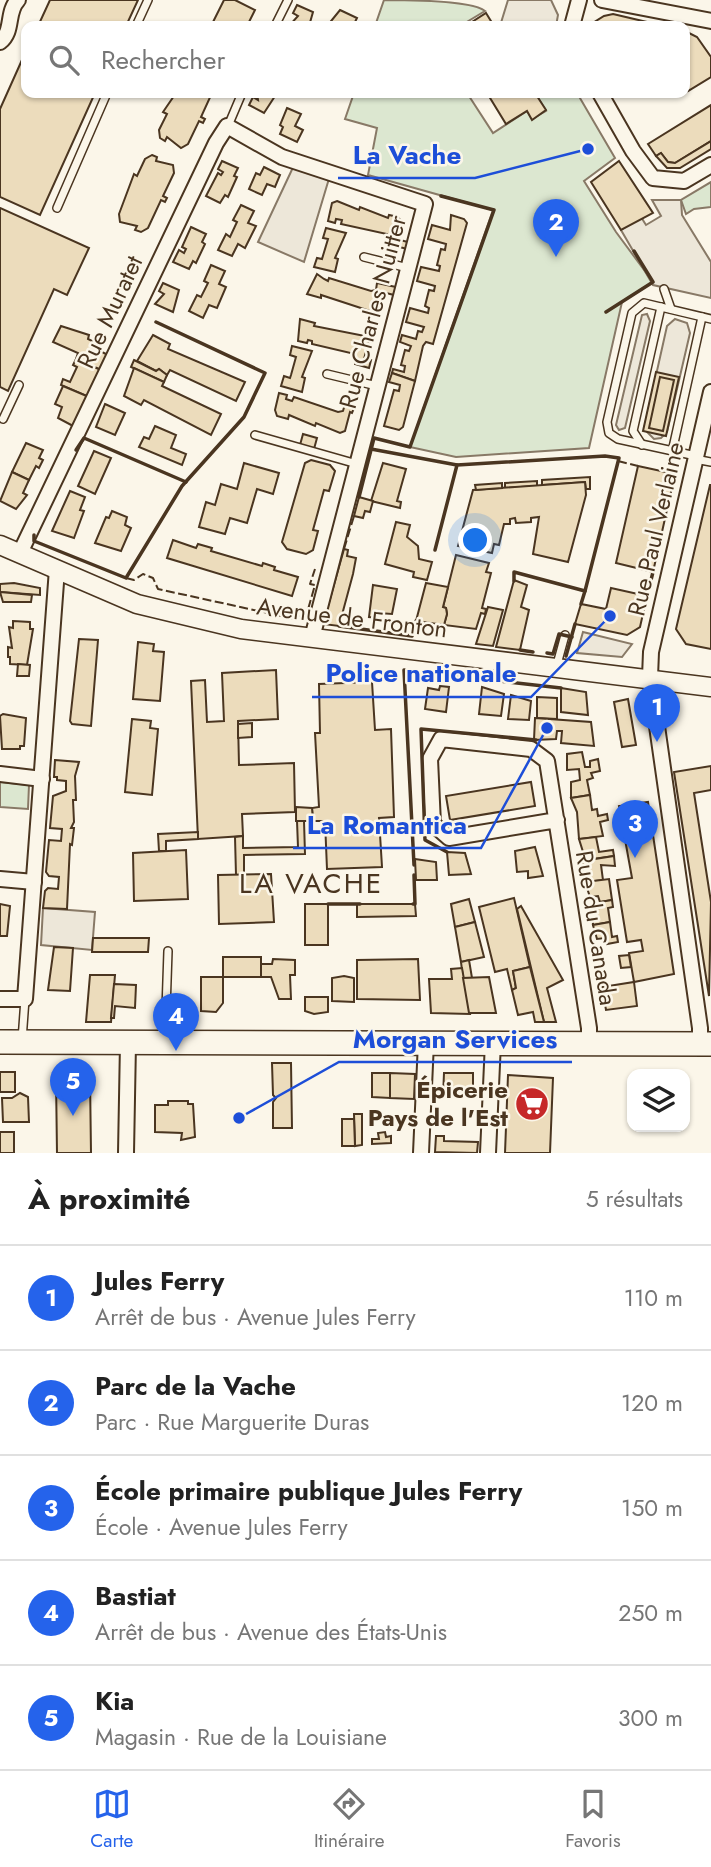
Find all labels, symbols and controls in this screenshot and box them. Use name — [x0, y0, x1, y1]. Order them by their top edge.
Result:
search box — [21, 21, 690, 98]
icon: search — [45, 41, 83, 79]
text: Rechercher — [101, 41, 225, 79]
callout: La Vache — [338, 131, 475, 178]
text: La Vache — [353, 136, 461, 174]
pin: 2 — [533, 199, 579, 257]
street label: Rue Charles Nuitter — [330, 211, 415, 412]
street label: Rue Muratet — [68, 249, 151, 374]
street label: Rue Paul Verlaine — [618, 438, 693, 619]
your location — [458, 523, 492, 557]
street label: Avenue de Fronton — [255, 588, 449, 647]
callout: Police nationale — [312, 650, 531, 697]
text: Police nationale — [325, 654, 517, 692]
pin: 1 — [634, 684, 680, 742]
pin: 3 — [612, 800, 658, 858]
callout: La Romantica — [293, 801, 481, 848]
text: La Romantica — [307, 806, 467, 844]
street label: Rue du Canada — [567, 848, 626, 1008]
district label: LA VACHE — [239, 863, 383, 904]
pin: 4 — [153, 993, 199, 1051]
callout: Morgan Services — [339, 1015, 572, 1062]
text: Morgan Services — [353, 1020, 557, 1058]
pin: 5 — [50, 1058, 96, 1116]
map controls — [627, 1069, 690, 1132]
button: layers — [627, 1069, 690, 1132]
place label: Épicerie Pays de l'Est — [368, 1072, 508, 1135]
supermarket icon: Épicerie Pays de l'Est — [513, 1085, 551, 1123]
text: À proximité — [28, 1177, 191, 1220]
text: 5 résultats — [586, 1182, 683, 1216]
text: Jules Ferry — [95, 1262, 224, 1300]
text: 1 — [45, 1281, 57, 1315]
text: 110 m — [624, 1281, 683, 1315]
text: Arrêt de bus · Avenue Jules Ferry — [95, 1300, 416, 1334]
text: Parc de la Vache — [95, 1367, 296, 1405]
text: 2 — [43, 1386, 59, 1420]
text: 120 m — [621, 1386, 683, 1420]
text: Parc · Rue Marguerite Duras — [95, 1405, 369, 1439]
text: École primaire publique Jules Ferry — [95, 1472, 522, 1510]
text: 3 — [44, 1491, 58, 1525]
text: 150 m — [621, 1491, 683, 1525]
text: École · Avenue Jules Ferry — [95, 1510, 348, 1544]
text: Bastiat — [95, 1577, 176, 1615]
text: 4 — [43, 1596, 59, 1630]
text: 250 m — [618, 1596, 683, 1630]
text: Arrêt de bus · Avenue des États-Unis — [95, 1615, 447, 1649]
text: Kia — [95, 1682, 134, 1720]
text: 5 — [44, 1701, 58, 1735]
text: 300 m — [618, 1701, 683, 1735]
text: Magasin · Rue de la Louisiane — [95, 1720, 387, 1754]
tab: Carte — [90, 1785, 133, 1854]
tab: Itinéraire — [314, 1785, 385, 1854]
tab: Favoris — [565, 1785, 621, 1854]

